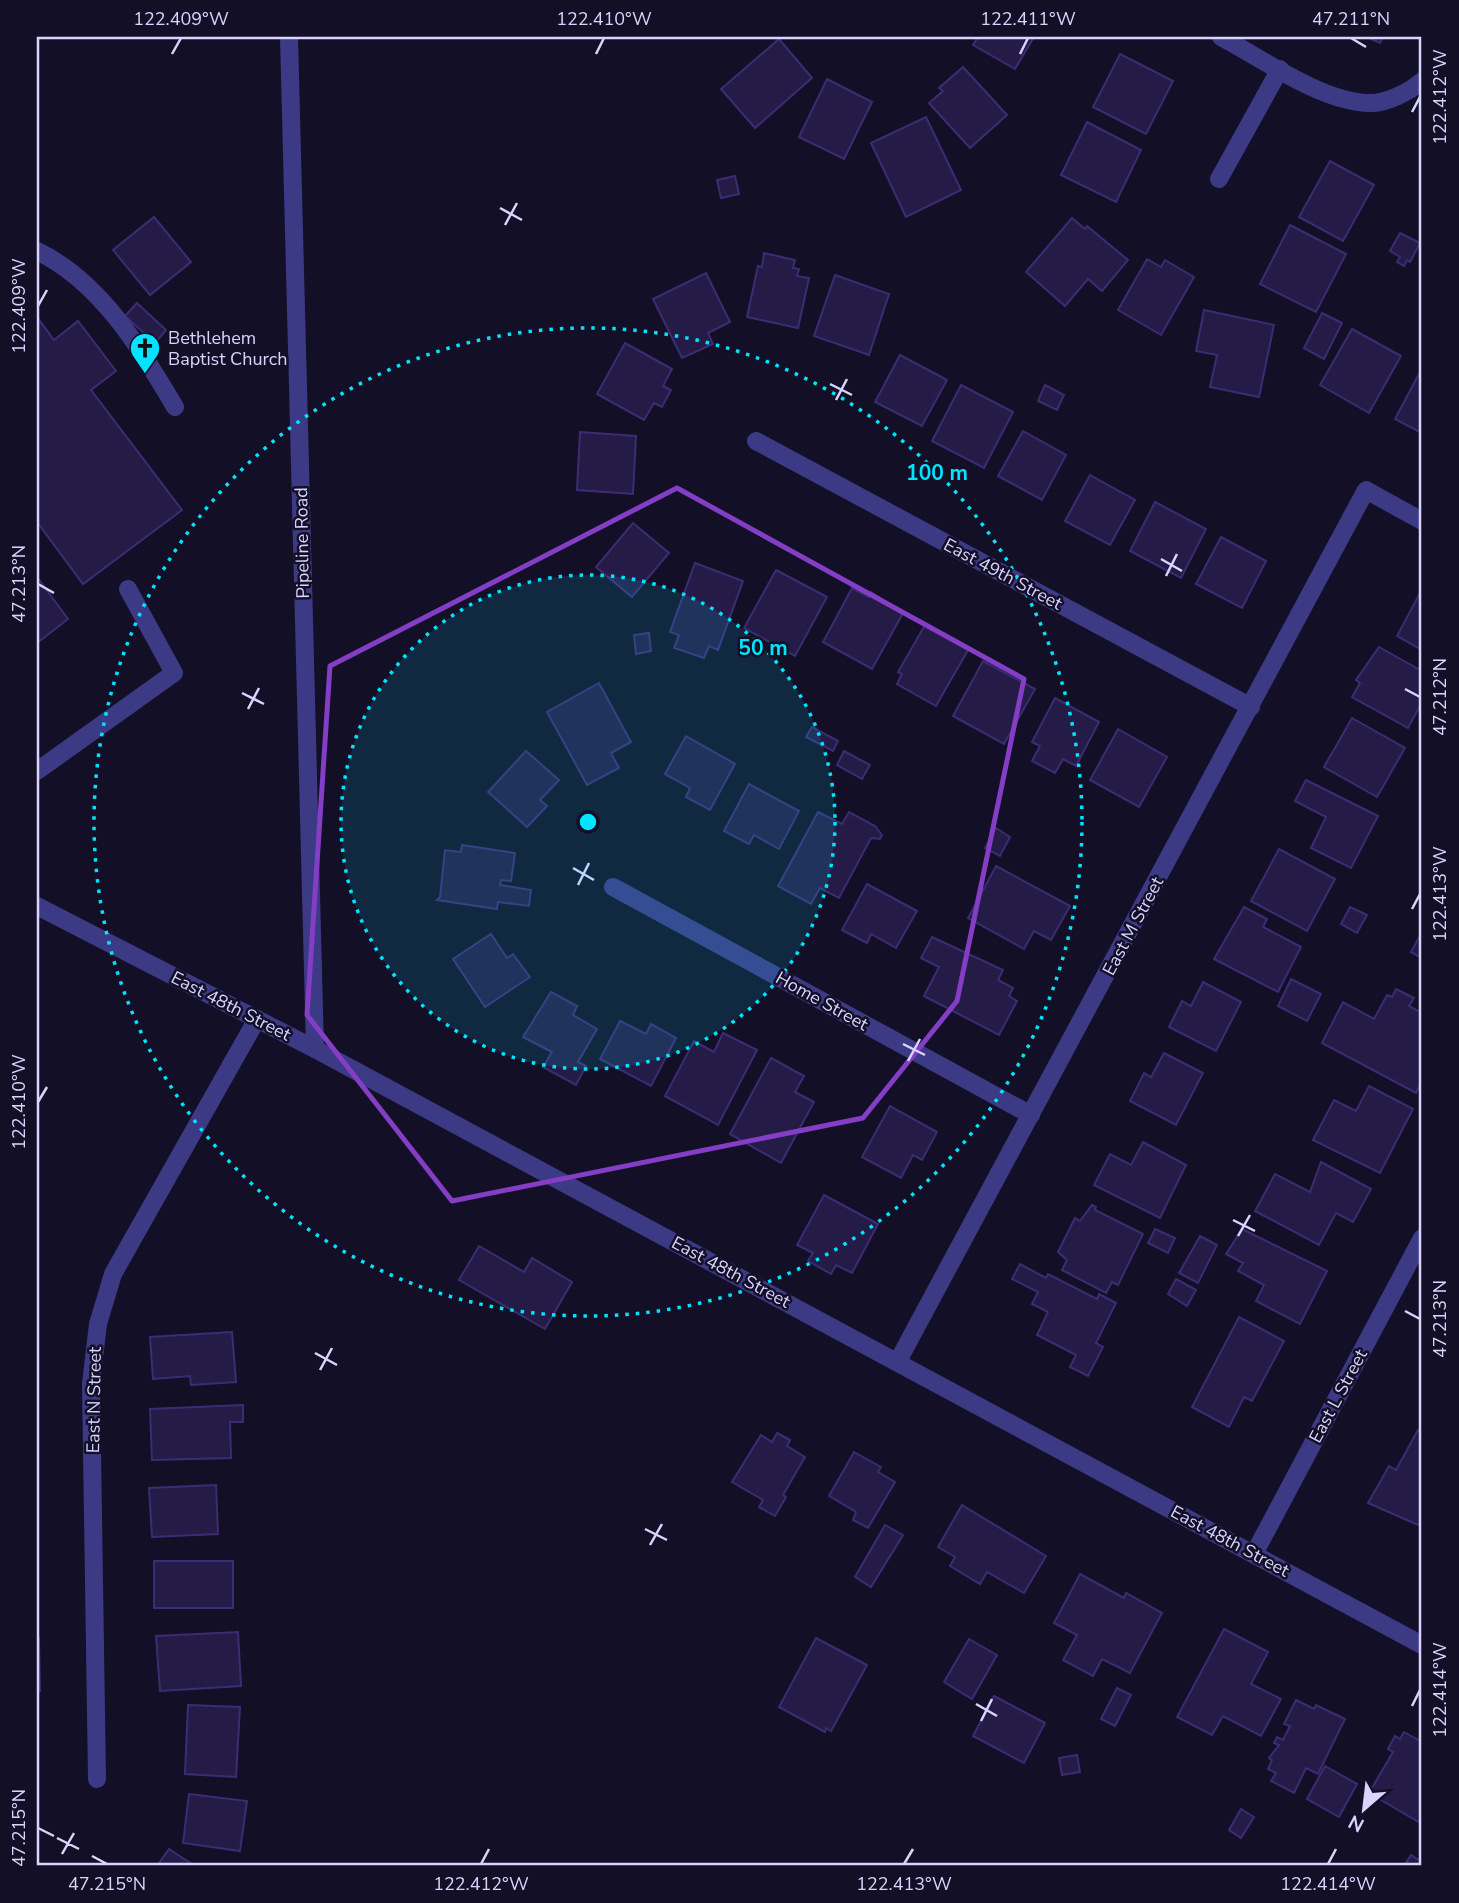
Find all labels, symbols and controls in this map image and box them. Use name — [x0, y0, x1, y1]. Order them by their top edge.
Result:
text: 122.409°W — [133, 7, 229, 31]
text: 122.410°W — [556, 7, 652, 31]
text: 122.411°W — [980, 7, 1076, 31]
text: 47.211°N — [1312, 7, 1390, 31]
text: 122.412°W — [1428, 49, 1452, 145]
text: 122.409°W — [7, 258, 31, 354]
place label: Bethlehem Baptist Church — [168, 326, 287, 371]
church icon: Bethlehem Baptist Church — [128, 331, 162, 375]
text: 100 m — [906, 459, 968, 487]
street label: Pipeline Road — [289, 487, 315, 599]
street label: East 49th Street — [939, 533, 1067, 616]
text: 47.213°N — [7, 545, 31, 623]
text: 50 m — [738, 634, 788, 662]
text: 47.212°N — [1428, 658, 1452, 736]
centre of rings — [576, 810, 600, 834]
text: 122.413°W — [1428, 846, 1452, 942]
street label: East M Street — [1097, 872, 1169, 980]
street label: East 48th Street — [167, 966, 296, 1047]
street label: Home Street — [771, 966, 873, 1037]
text: 122.410°W — [7, 1054, 31, 1150]
street label: East 48th Street — [667, 1231, 795, 1314]
text: 47.213°N — [1428, 1280, 1452, 1358]
street label: East L Street — [1303, 1344, 1373, 1447]
street label: East N Street — [81, 1346, 107, 1453]
street label: East 48th Street — [1166, 1500, 1294, 1583]
text: 122.414°W — [1428, 1642, 1452, 1738]
north arrow — [1330, 1773, 1400, 1843]
text: 47.215°N — [7, 1789, 31, 1867]
text: N — [1344, 1808, 1369, 1838]
text: 47.215°N — [68, 1872, 146, 1896]
text: 122.412°W — [433, 1872, 529, 1896]
text: 122.413°W — [856, 1872, 952, 1896]
text: 122.414°W — [1280, 1872, 1376, 1896]

